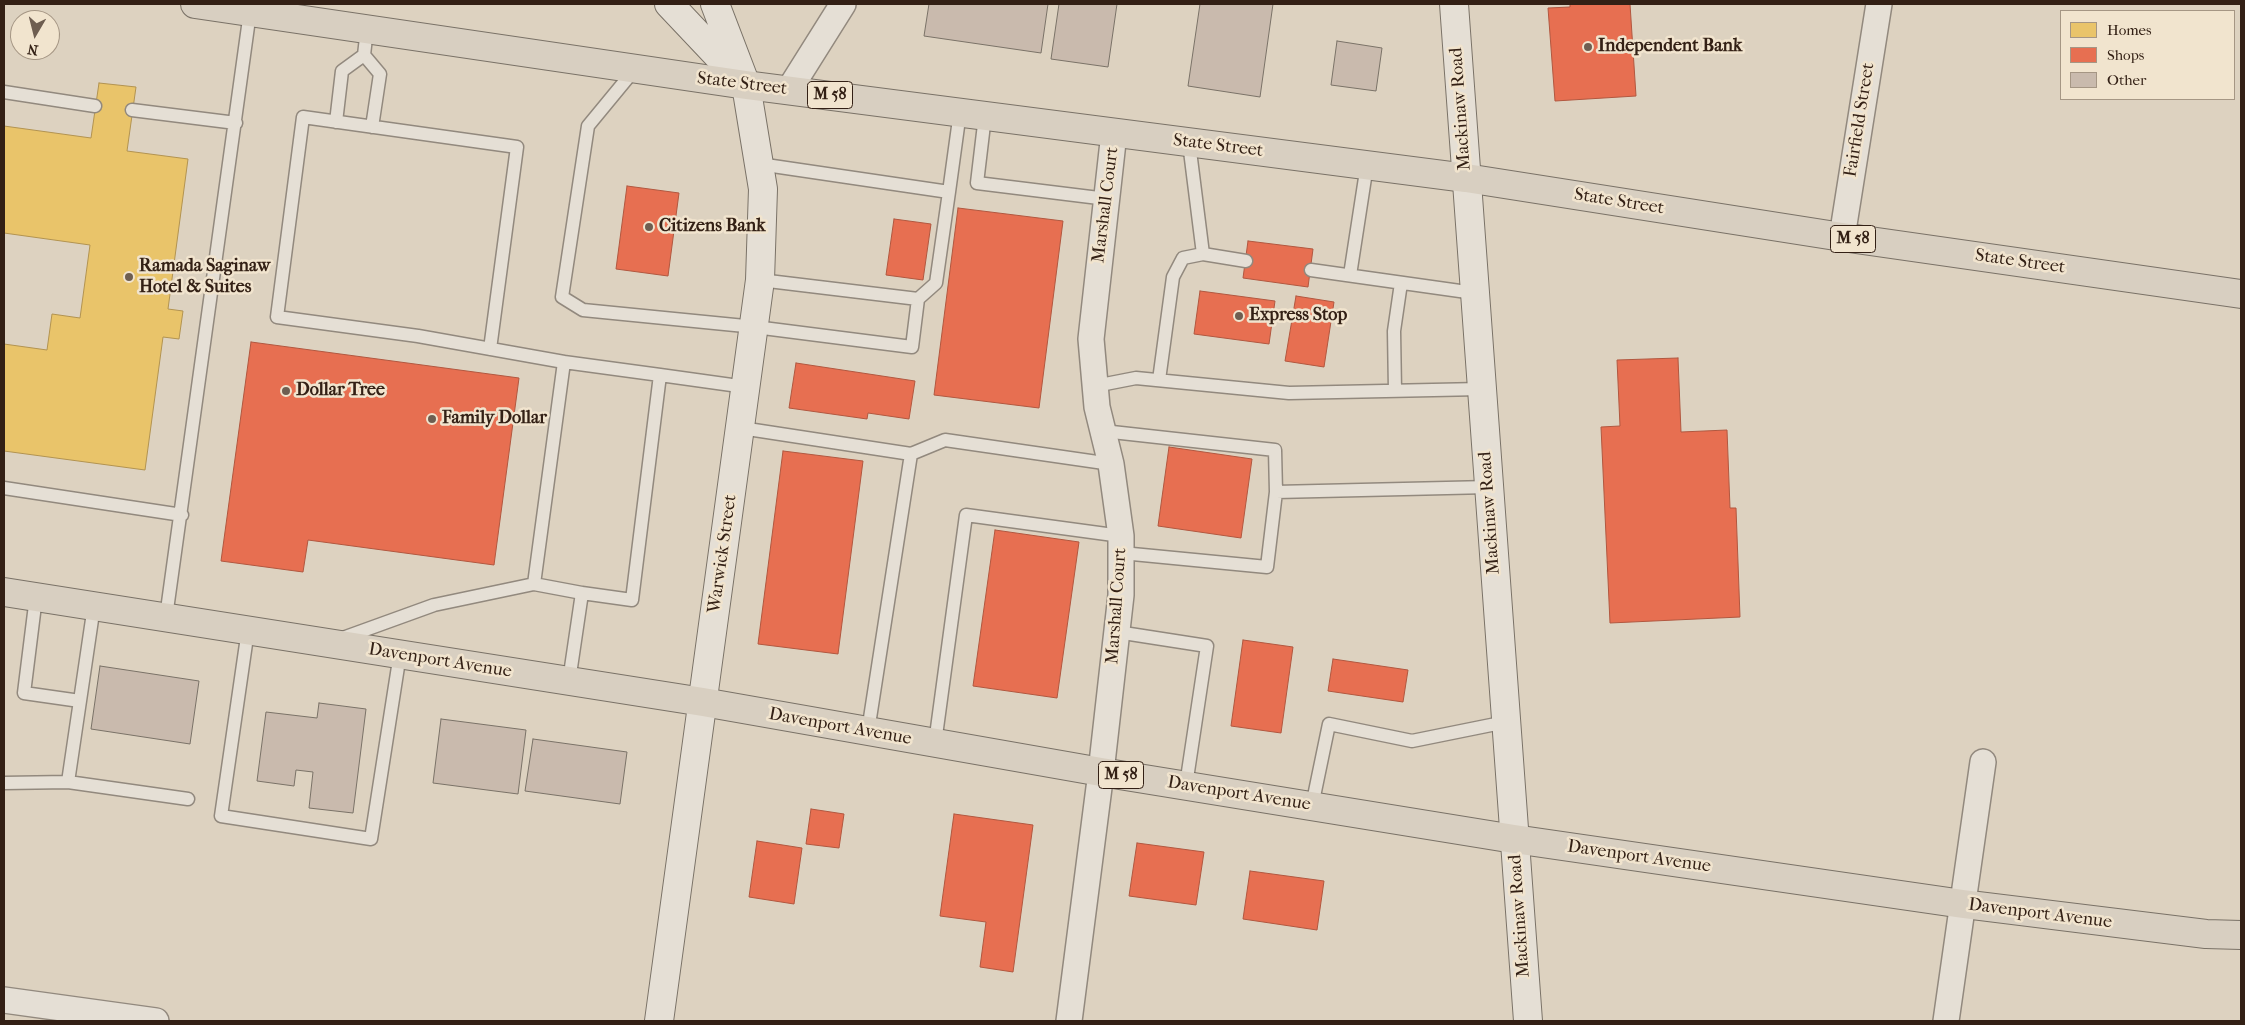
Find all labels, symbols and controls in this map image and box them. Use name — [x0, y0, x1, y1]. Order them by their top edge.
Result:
north arrow — [10, 10, 60, 60]
legend — [2060, 10, 2235, 100]
text: Homes — [2107, 21, 2152, 39]
place label: Independent Bank — [1598, 36, 1742, 58]
text: N — [27, 40, 39, 59]
marker: Independent Bank — [1582, 41, 1594, 53]
text: Shops — [2107, 46, 2144, 64]
street label: Mackinaw Road — [1446, 47, 1476, 171]
street label: Fairfield Street — [1840, 61, 1880, 179]
street label: State Street — [696, 68, 788, 100]
text: Other — [2107, 71, 2146, 89]
road number: M 58 — [808, 82, 852, 108]
street label: State Street — [1172, 130, 1264, 162]
street label: Marshall Court — [1088, 146, 1124, 264]
street label: State Street — [1572, 184, 1666, 220]
place label: Citizens Bank — [659, 216, 766, 238]
marker: Citizens Bank — [643, 221, 655, 233]
road number: M 58 — [1830, 225, 1876, 252]
street label: State Street — [1974, 245, 2066, 279]
place label: Ramada Saginaw Hotel & Suites — [139, 256, 270, 298]
marker: Ramada Saginaw Hotel & Suites — [123, 271, 135, 283]
place label: Express Stop — [1249, 305, 1347, 327]
marker: Express Stop — [1233, 310, 1245, 322]
place label: Dollar Tree — [296, 380, 385, 402]
marker: Dollar Tree — [280, 385, 292, 397]
place label: Family Dollar — [442, 408, 547, 430]
marker: Family Dollar — [426, 413, 438, 425]
street label: Mackinaw Road — [1475, 451, 1505, 575]
street label: Warwick Street — [704, 493, 742, 615]
street label: Marshall Court — [1102, 547, 1132, 665]
street label: Davenport Avenue — [367, 639, 513, 683]
street label: Davenport Avenue — [767, 704, 913, 750]
road number: M 58 — [1098, 762, 1144, 788]
street label: Davenport Avenue — [1166, 772, 1312, 816]
street label: Davenport Avenue — [1566, 836, 1712, 878]
street label: Mackinaw Road — [1505, 854, 1535, 978]
street label: Davenport Avenue — [1967, 894, 2113, 934]

